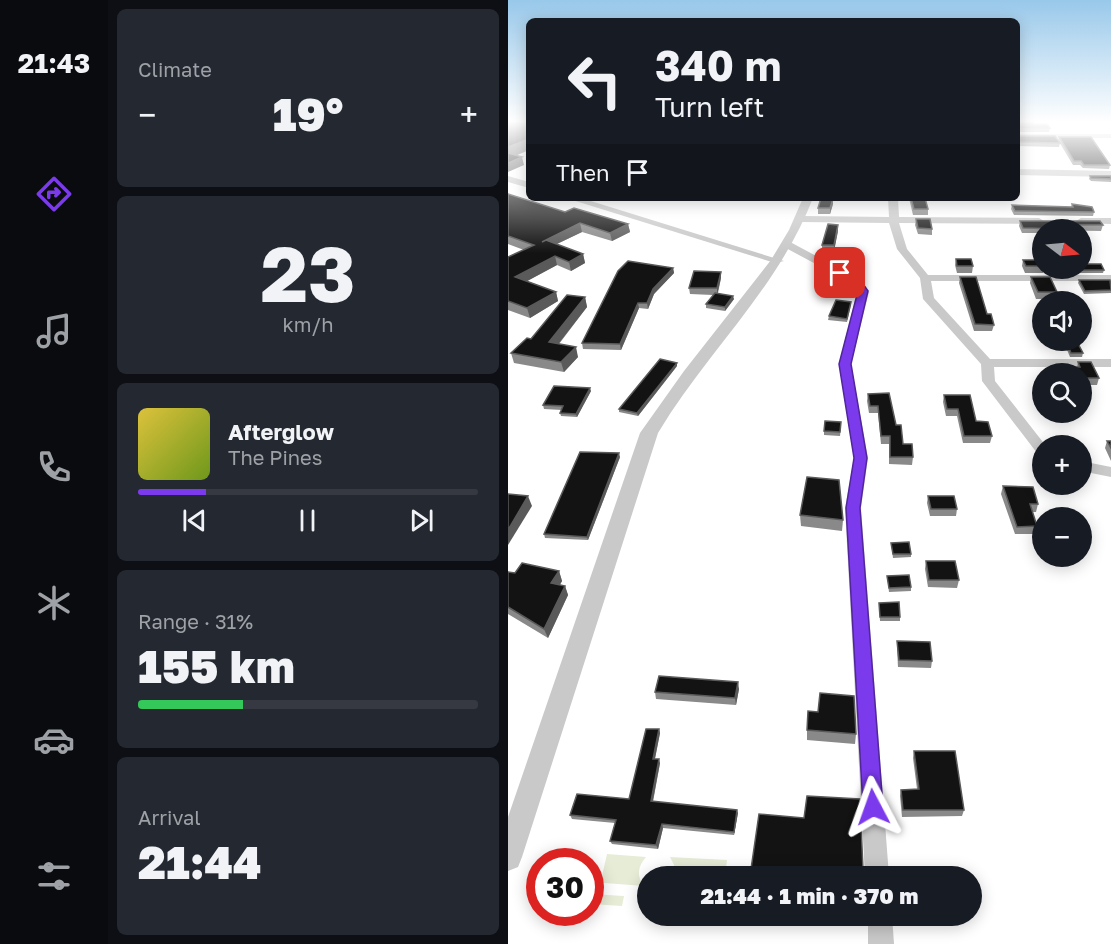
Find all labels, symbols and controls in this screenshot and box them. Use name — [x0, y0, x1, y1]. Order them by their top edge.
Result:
text: 340 m — [655, 40, 781, 90]
icon: left — [556, 42, 634, 120]
text: 21:43 — [18, 47, 90, 79]
text: Climate — [138, 57, 212, 81]
text: 19° — [273, 87, 343, 141]
text: Turn left — [655, 91, 764, 123]
text: − — [138, 95, 156, 134]
text: + — [460, 95, 478, 134]
icon: arrive — [621, 156, 654, 189]
text: Then — [556, 159, 609, 186]
icon: directions — [33, 173, 75, 215]
north arrow — [1032, 219, 1092, 279]
map controls — [1032, 219, 1092, 567]
text: 23 — [260, 226, 356, 319]
pin — [814, 247, 865, 298]
icon: arrive — [823, 256, 856, 289]
button: sound — [1032, 291, 1092, 351]
icon: music — [33, 310, 75, 352]
text: km/h — [283, 312, 333, 336]
button: search — [1032, 363, 1092, 423]
text: Afterglow — [228, 418, 334, 445]
button: + — [1032, 435, 1092, 495]
text: The Pines — [228, 445, 322, 469]
icon: phone — [33, 446, 75, 488]
icon: previous — [178, 504, 211, 537]
icon: pause — [291, 504, 324, 537]
icon: next — [405, 504, 438, 537]
button: − — [1032, 507, 1092, 567]
icon: climate — [33, 582, 75, 624]
text: Range · 31% — [138, 609, 253, 633]
text: 155 km — [138, 639, 295, 693]
icon: car — [33, 719, 75, 761]
position arrow — [841, 775, 905, 839]
text: Arrival — [138, 805, 201, 829]
text: 21:44 — [138, 835, 262, 889]
speed limit sign: 30 — [526, 848, 604, 926]
icon: filters — [33, 855, 75, 897]
text: 21:44 · 1 min · 370 m — [701, 882, 918, 909]

